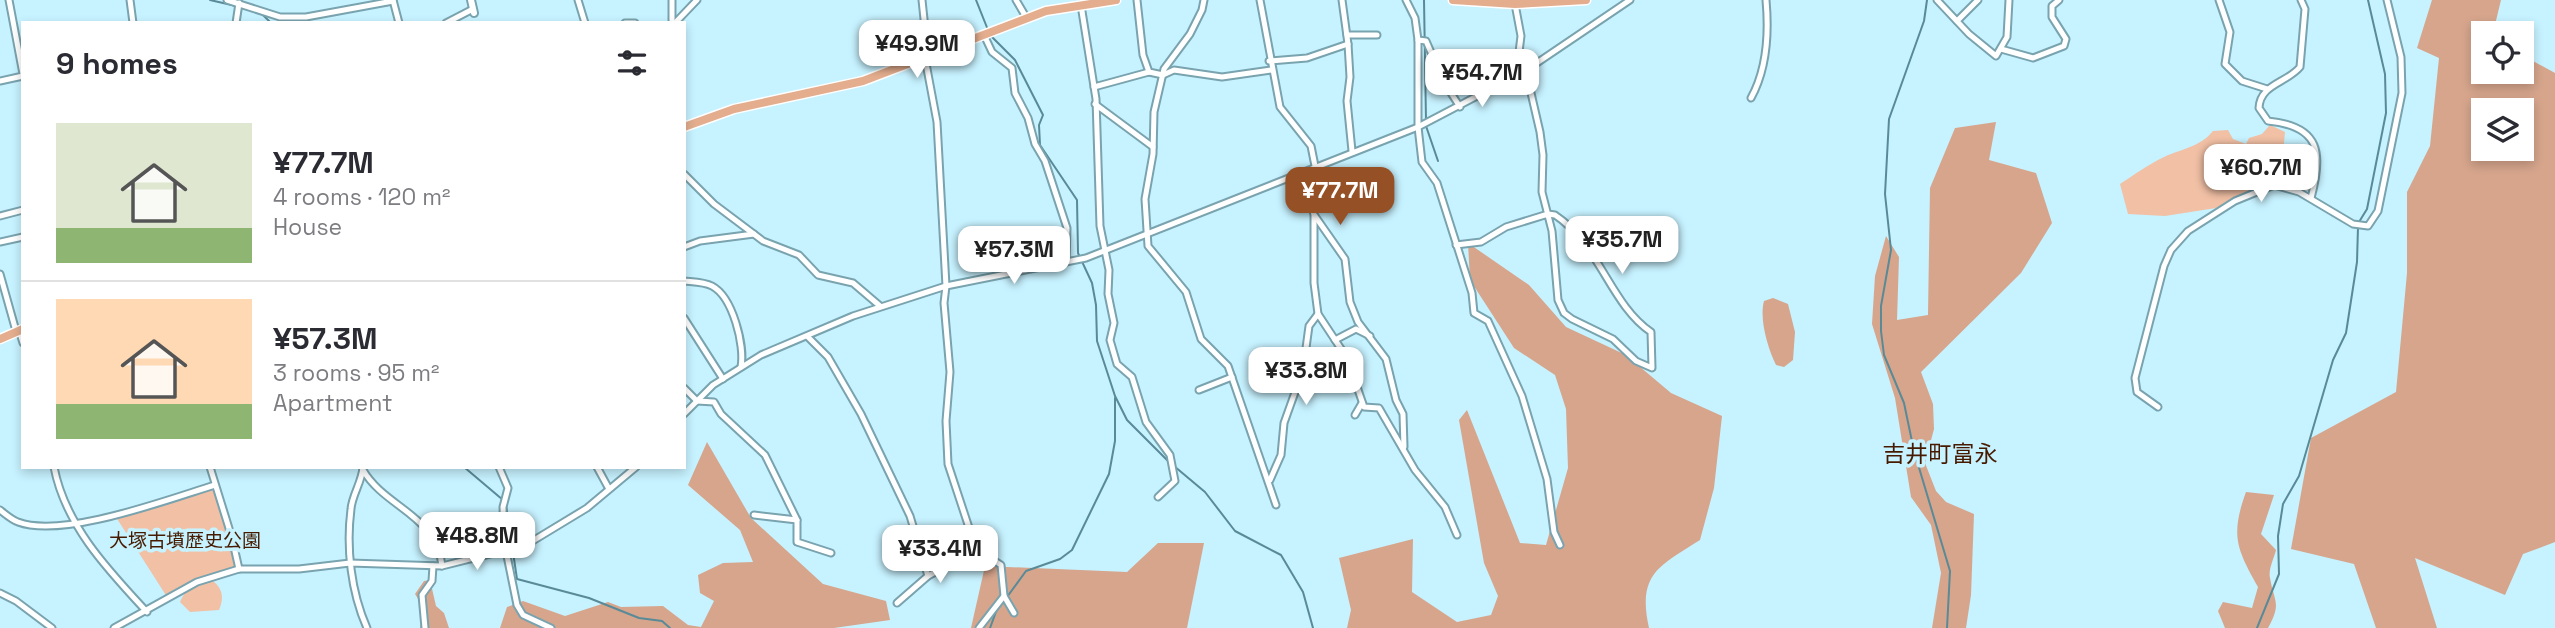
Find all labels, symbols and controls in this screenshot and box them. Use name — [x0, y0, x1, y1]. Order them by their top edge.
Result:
pin: ¥49.9M — [860, 20, 974, 80]
map controls — [2471, 21, 2534, 161]
button: locate — [2471, 21, 2534, 84]
text: ¥49.9M — [875, 28, 959, 58]
text: 9 homes — [56, 44, 178, 83]
icon: filters — [613, 44, 651, 82]
pin: ¥54.7M — [1425, 50, 1539, 109]
text: ¥54.7M — [1441, 57, 1523, 87]
button: layers — [2471, 98, 2534, 161]
text: ¥77.7M — [273, 143, 374, 182]
pin: ¥60.7M — [2204, 144, 2318, 204]
icon: home — [112, 151, 196, 235]
text: ¥60.7M — [2220, 152, 2302, 182]
pin: ¥77.7M — [1283, 168, 1397, 227]
text: ¥77.7M — [1301, 175, 1379, 205]
text: 4 rooms · 120 m² — [273, 182, 450, 212]
text: House — [273, 212, 342, 242]
pin: ¥35.7M — [1565, 216, 1679, 276]
text: ¥35.7M — [1581, 224, 1663, 254]
pin: ¥57.3M — [957, 226, 1071, 286]
text: ¥57.3M — [974, 234, 1054, 264]
text: ¥57.3M — [273, 319, 377, 358]
icon: home — [112, 327, 196, 411]
pin: ¥33.8M — [1249, 348, 1363, 407]
text: ¥33.8M — [1264, 355, 1348, 385]
text: 3 rooms · 95 m² — [273, 358, 439, 388]
text: Apartment — [273, 388, 393, 418]
district label: 吉井町富永 — [1883, 439, 1998, 469]
pin: ¥48.8M — [420, 512, 534, 572]
text: ¥48.8M — [435, 520, 519, 550]
pin: ¥33.4M — [883, 526, 997, 585]
park label: 大塚古墳歴史公園 — [109, 528, 261, 553]
text: ¥33.4M — [898, 533, 982, 563]

